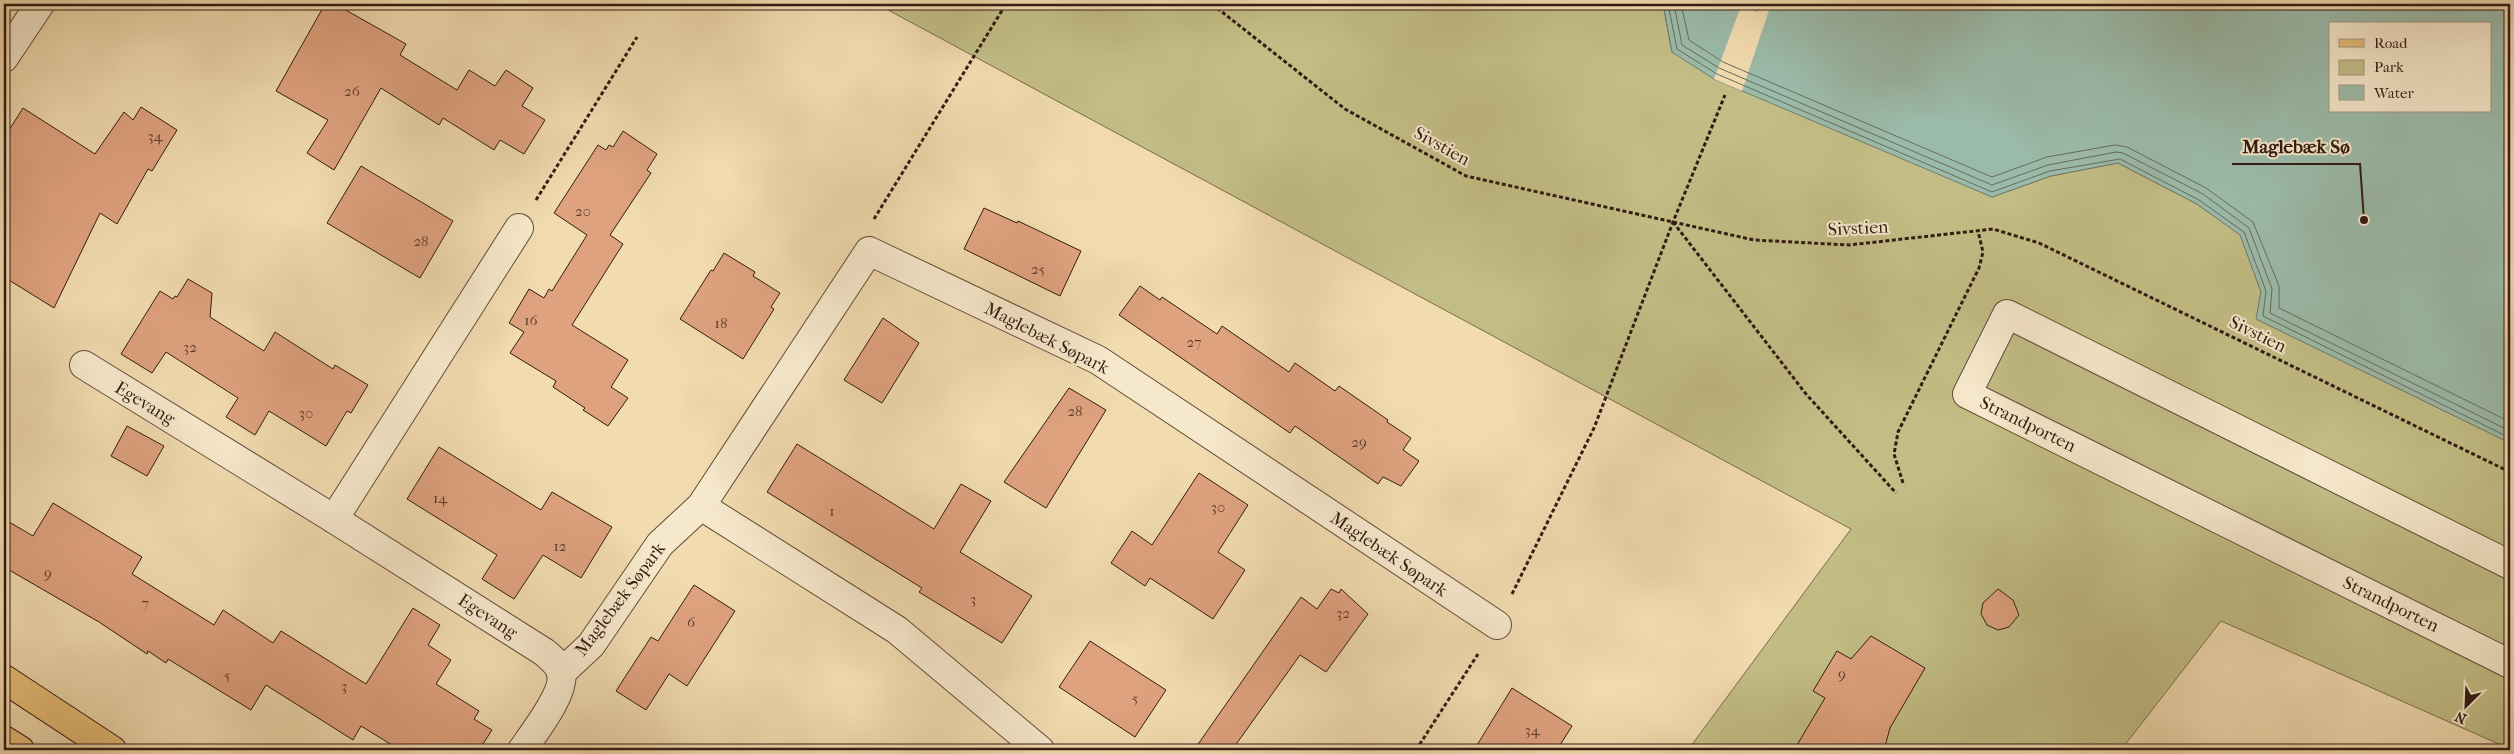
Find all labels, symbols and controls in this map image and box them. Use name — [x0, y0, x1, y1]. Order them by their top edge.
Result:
legend — [2329, 22, 2492, 112]
text: Road — [2374, 34, 2408, 52]
text: Park — [2374, 58, 2404, 76]
house number: 26 — [344, 82, 361, 100]
text: Water — [2373, 84, 2414, 102]
street label: Sivstien — [1410, 122, 1474, 171]
house number: 34 — [147, 127, 164, 145]
callout: Maglebæk Sø — [2232, 130, 2360, 164]
text: Maglebæk Sø — [2241, 136, 2350, 158]
house number: 20 — [575, 202, 591, 220]
street label: Sivstien — [1827, 216, 1890, 241]
house number: 28 — [413, 232, 429, 250]
house number: 25 — [1031, 260, 1045, 278]
street label: Maglebæk Søpark — [981, 298, 1113, 379]
house number: 16 — [524, 311, 539, 329]
street label: Sivstien — [2226, 312, 2290, 357]
house number: 18 — [715, 314, 727, 332]
house number: 27 — [1187, 333, 1201, 351]
house number: 32 — [183, 338, 197, 356]
street label: Egevang — [111, 377, 179, 430]
street label: Strandporten — [1976, 392, 2080, 457]
house number: 28 — [1067, 402, 1083, 420]
house number: 30 — [299, 404, 313, 422]
house number: 29 — [1351, 433, 1367, 451]
house number: 14 — [433, 489, 448, 507]
house number: 30 — [1211, 498, 1225, 516]
house number: 1 — [829, 502, 835, 520]
street label: Maglebæk Søpark — [1326, 507, 1452, 602]
house number: 12 — [553, 537, 567, 555]
street label: Maglebæk Søpark — [571, 538, 670, 660]
house number: 9 — [44, 564, 52, 582]
street label: Strandporten — [2339, 572, 2443, 637]
street label: Egevang — [454, 589, 522, 644]
house number: 3 — [970, 590, 976, 608]
house number: 7 — [141, 594, 149, 612]
house number: 32 — [1336, 604, 1350, 622]
house number: 6 — [687, 613, 696, 631]
house number: 9 — [1838, 665, 1846, 683]
house number: 5 — [224, 666, 230, 684]
house number: 3 — [341, 677, 347, 695]
north arrow — [2442, 682, 2492, 732]
house number: 5 — [1132, 689, 1138, 707]
text: N — [2452, 707, 2469, 727]
house number: 34 — [1524, 721, 1541, 739]

